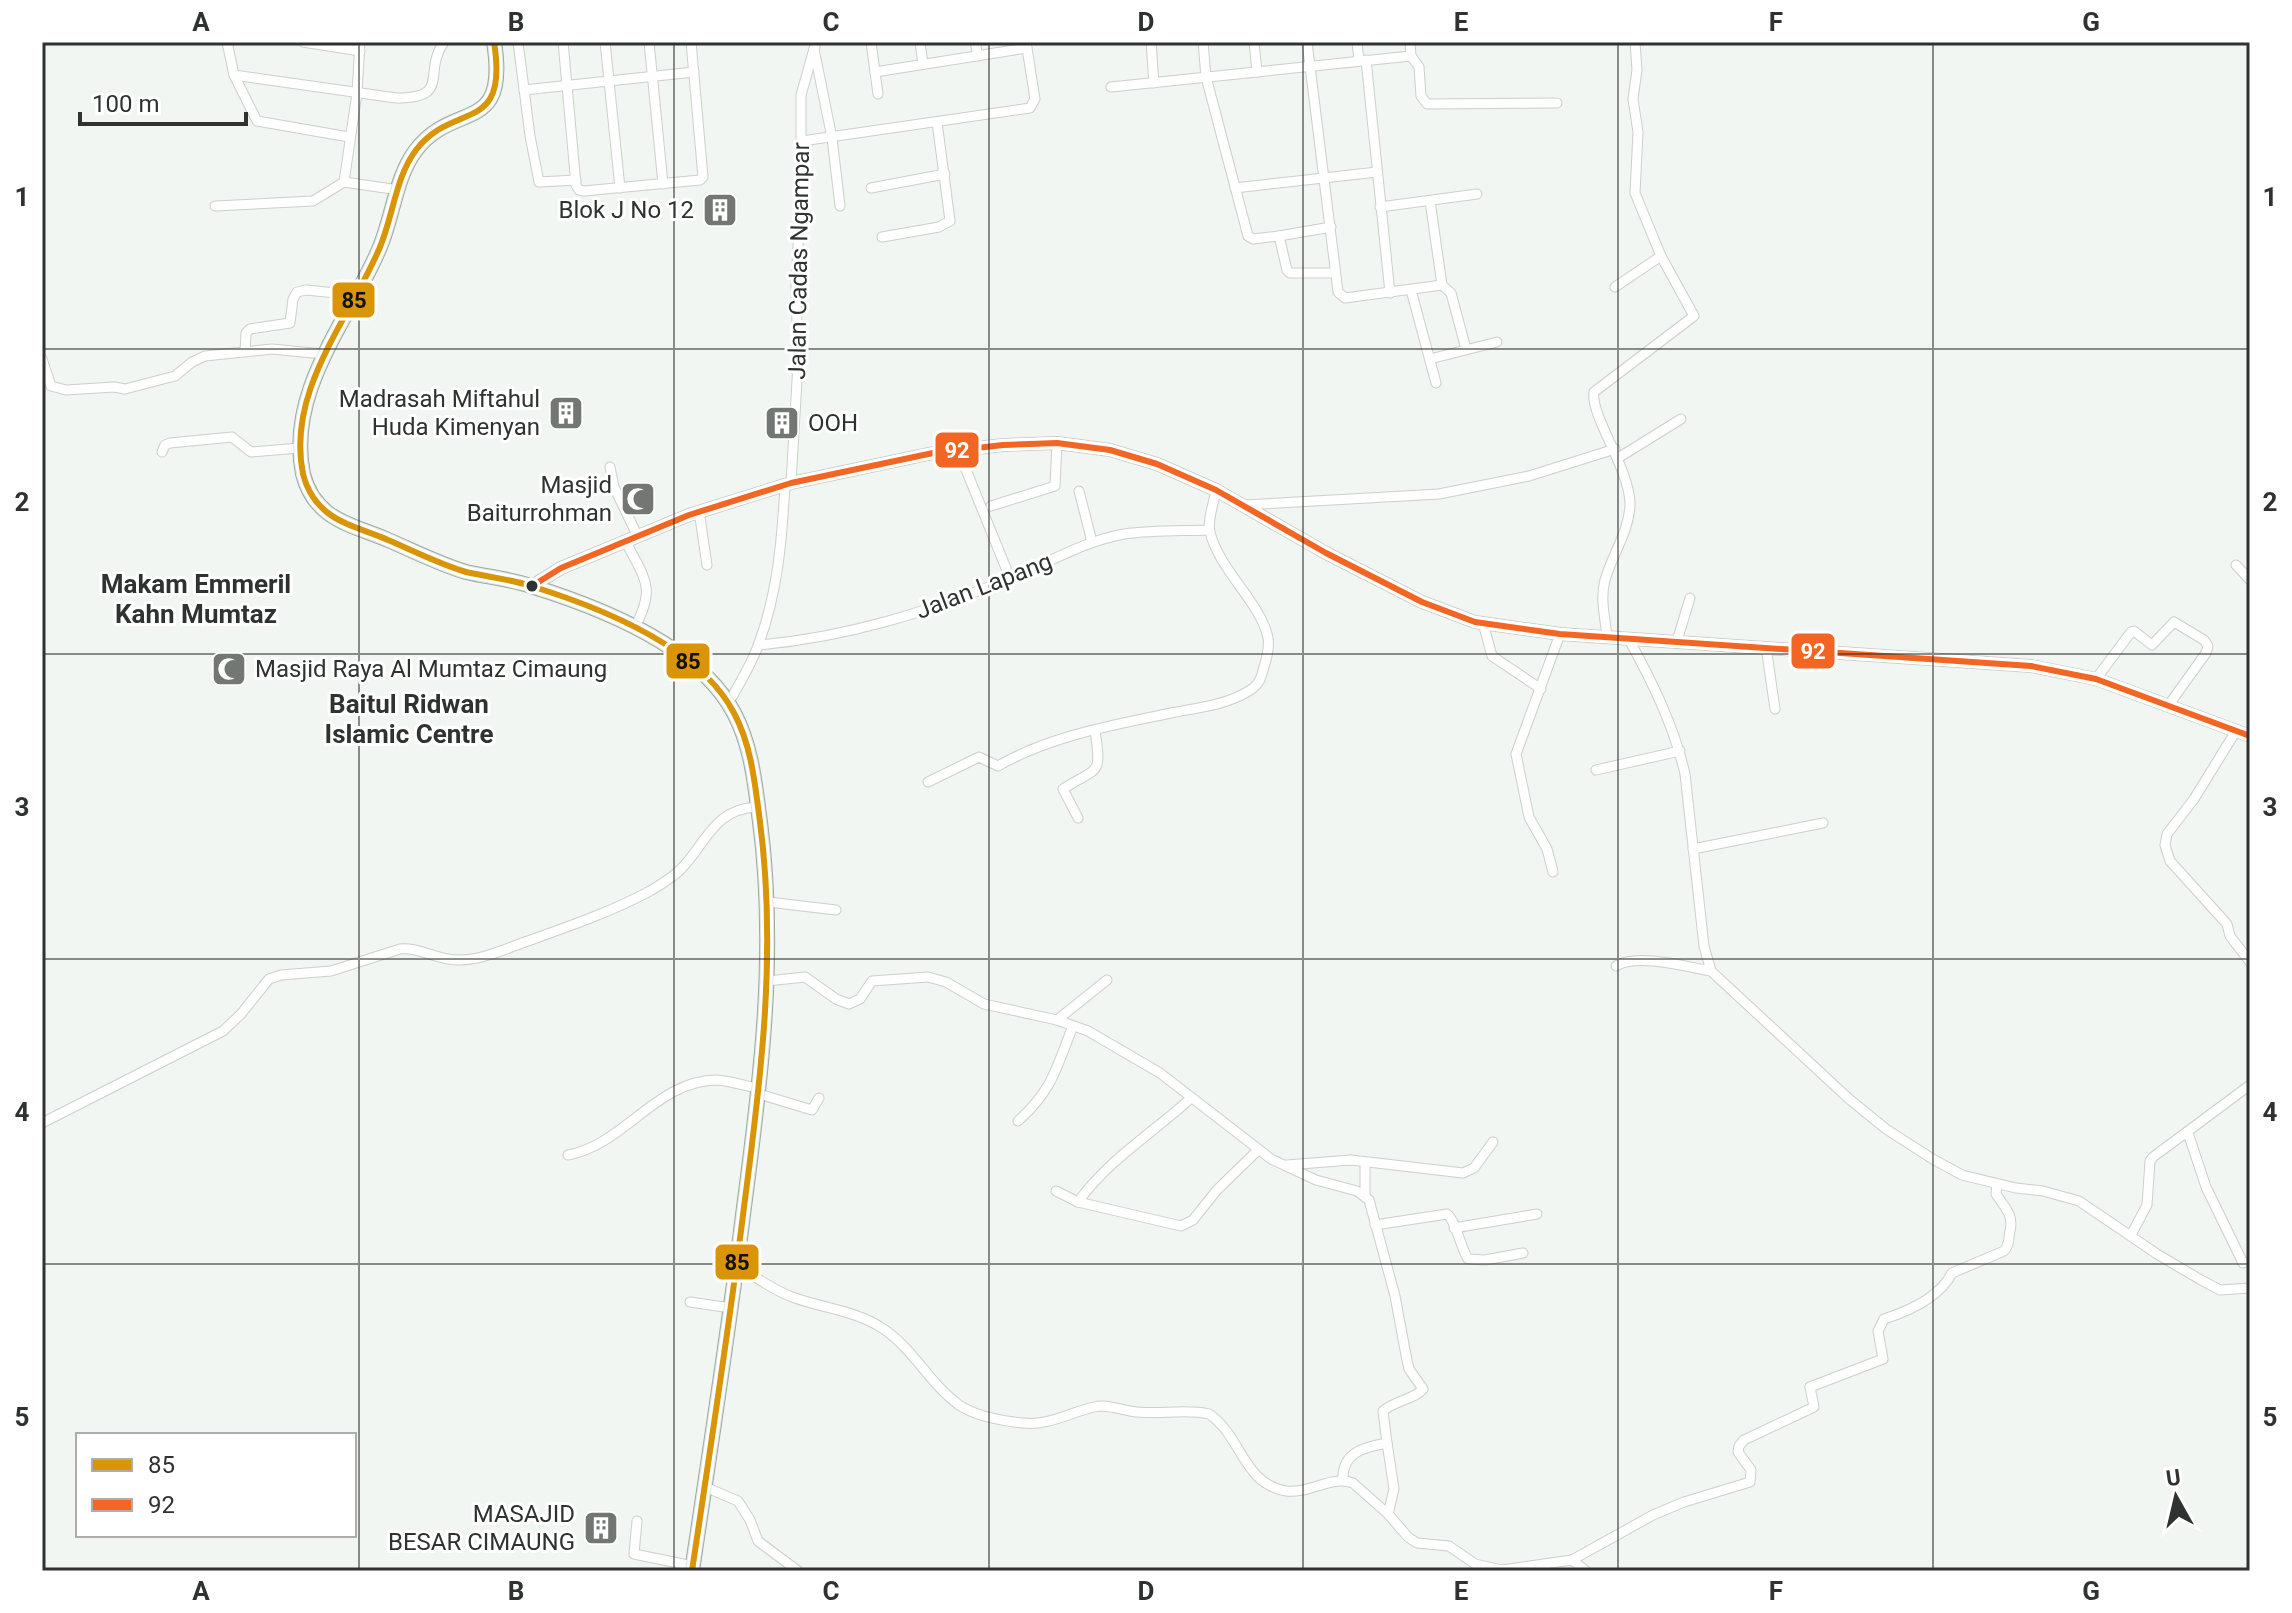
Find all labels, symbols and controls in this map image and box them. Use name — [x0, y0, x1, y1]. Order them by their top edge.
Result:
text: A — [192, 7, 210, 37]
text: B — [508, 7, 524, 37]
text: C — [822, 7, 840, 37]
text: D — [1138, 7, 1154, 37]
text: E — [1454, 7, 1469, 37]
text: F — [1769, 7, 1783, 37]
text: G — [2082, 7, 2100, 37]
scale bar — [80, 76, 246, 126]
text: 100 m — [92, 90, 159, 118]
street label: Jalan Cadas Ngampar — [783, 142, 815, 380]
text: 1 — [15, 182, 29, 212]
text: 1 — [2263, 182, 2277, 212]
building icon: Blok J No 12 — [701, 191, 739, 229]
place label: Blok J No 12 — [558, 196, 694, 224]
line badge: 85 — [331, 281, 376, 319]
text: 85 — [341, 288, 367, 313]
place label: Madrasah Miftahul Huda Kimenyan — [339, 385, 540, 441]
building icon: Madrasah Miftahul Huda Kimenyan — [547, 394, 585, 432]
building icon: OOH — [763, 404, 801, 442]
place label: OOH — [808, 409, 858, 437]
line badge: 92 — [934, 431, 980, 469]
text: 92 — [944, 438, 970, 463]
place label: Masjid Baiturrohman — [467, 471, 612, 527]
mosque icon: Masjid Baiturrohman — [619, 480, 657, 518]
text: 2 — [15, 487, 29, 517]
text: 2 — [2263, 487, 2277, 517]
street label: Jalan Lapang — [912, 547, 1056, 625]
district label: Makam Emmeril Kahn Mumtaz — [101, 569, 291, 629]
unlabelled marker — [524, 578, 540, 594]
line badge: 92 — [1790, 632, 1836, 670]
text: 92 — [1800, 639, 1826, 664]
line badge: 85 — [665, 642, 711, 680]
text: 85 — [675, 649, 701, 674]
mosque icon: Masjid Raya Al Mumtaz Cimaung — [210, 650, 248, 688]
place label: Masjid Raya Al Mumtaz Cimaung — [255, 655, 607, 683]
district label: Baitul Ridwan Islamic Centre — [325, 689, 493, 749]
text: 3 — [15, 792, 29, 822]
text: 3 — [2263, 792, 2277, 822]
text: 4 — [15, 1097, 30, 1127]
text: 4 — [2263, 1097, 2278, 1127]
line badge: 85 — [714, 1243, 760, 1281]
text: 85 — [724, 1250, 750, 1275]
text: 5 — [15, 1402, 29, 1432]
text: 5 — [2263, 1402, 2277, 1432]
legend — [76, 1433, 356, 1537]
text: 85 — [148, 1451, 175, 1479]
north arrow — [2136, 1457, 2216, 1537]
text: U — [2164, 1464, 2182, 1491]
text: 92 — [148, 1491, 175, 1519]
place label: MASAJID BESAR CIMAUNG — [388, 1500, 575, 1556]
building icon: MASAJID BESAR CIMAUNG — [582, 1509, 620, 1547]
text: A — [192, 1576, 210, 1606]
text: B — [508, 1576, 524, 1606]
text: C — [822, 1576, 840, 1606]
text: D — [1138, 1576, 1154, 1606]
text: E — [1454, 1576, 1469, 1606]
text: F — [1769, 1576, 1783, 1606]
text: G — [2082, 1576, 2100, 1606]

